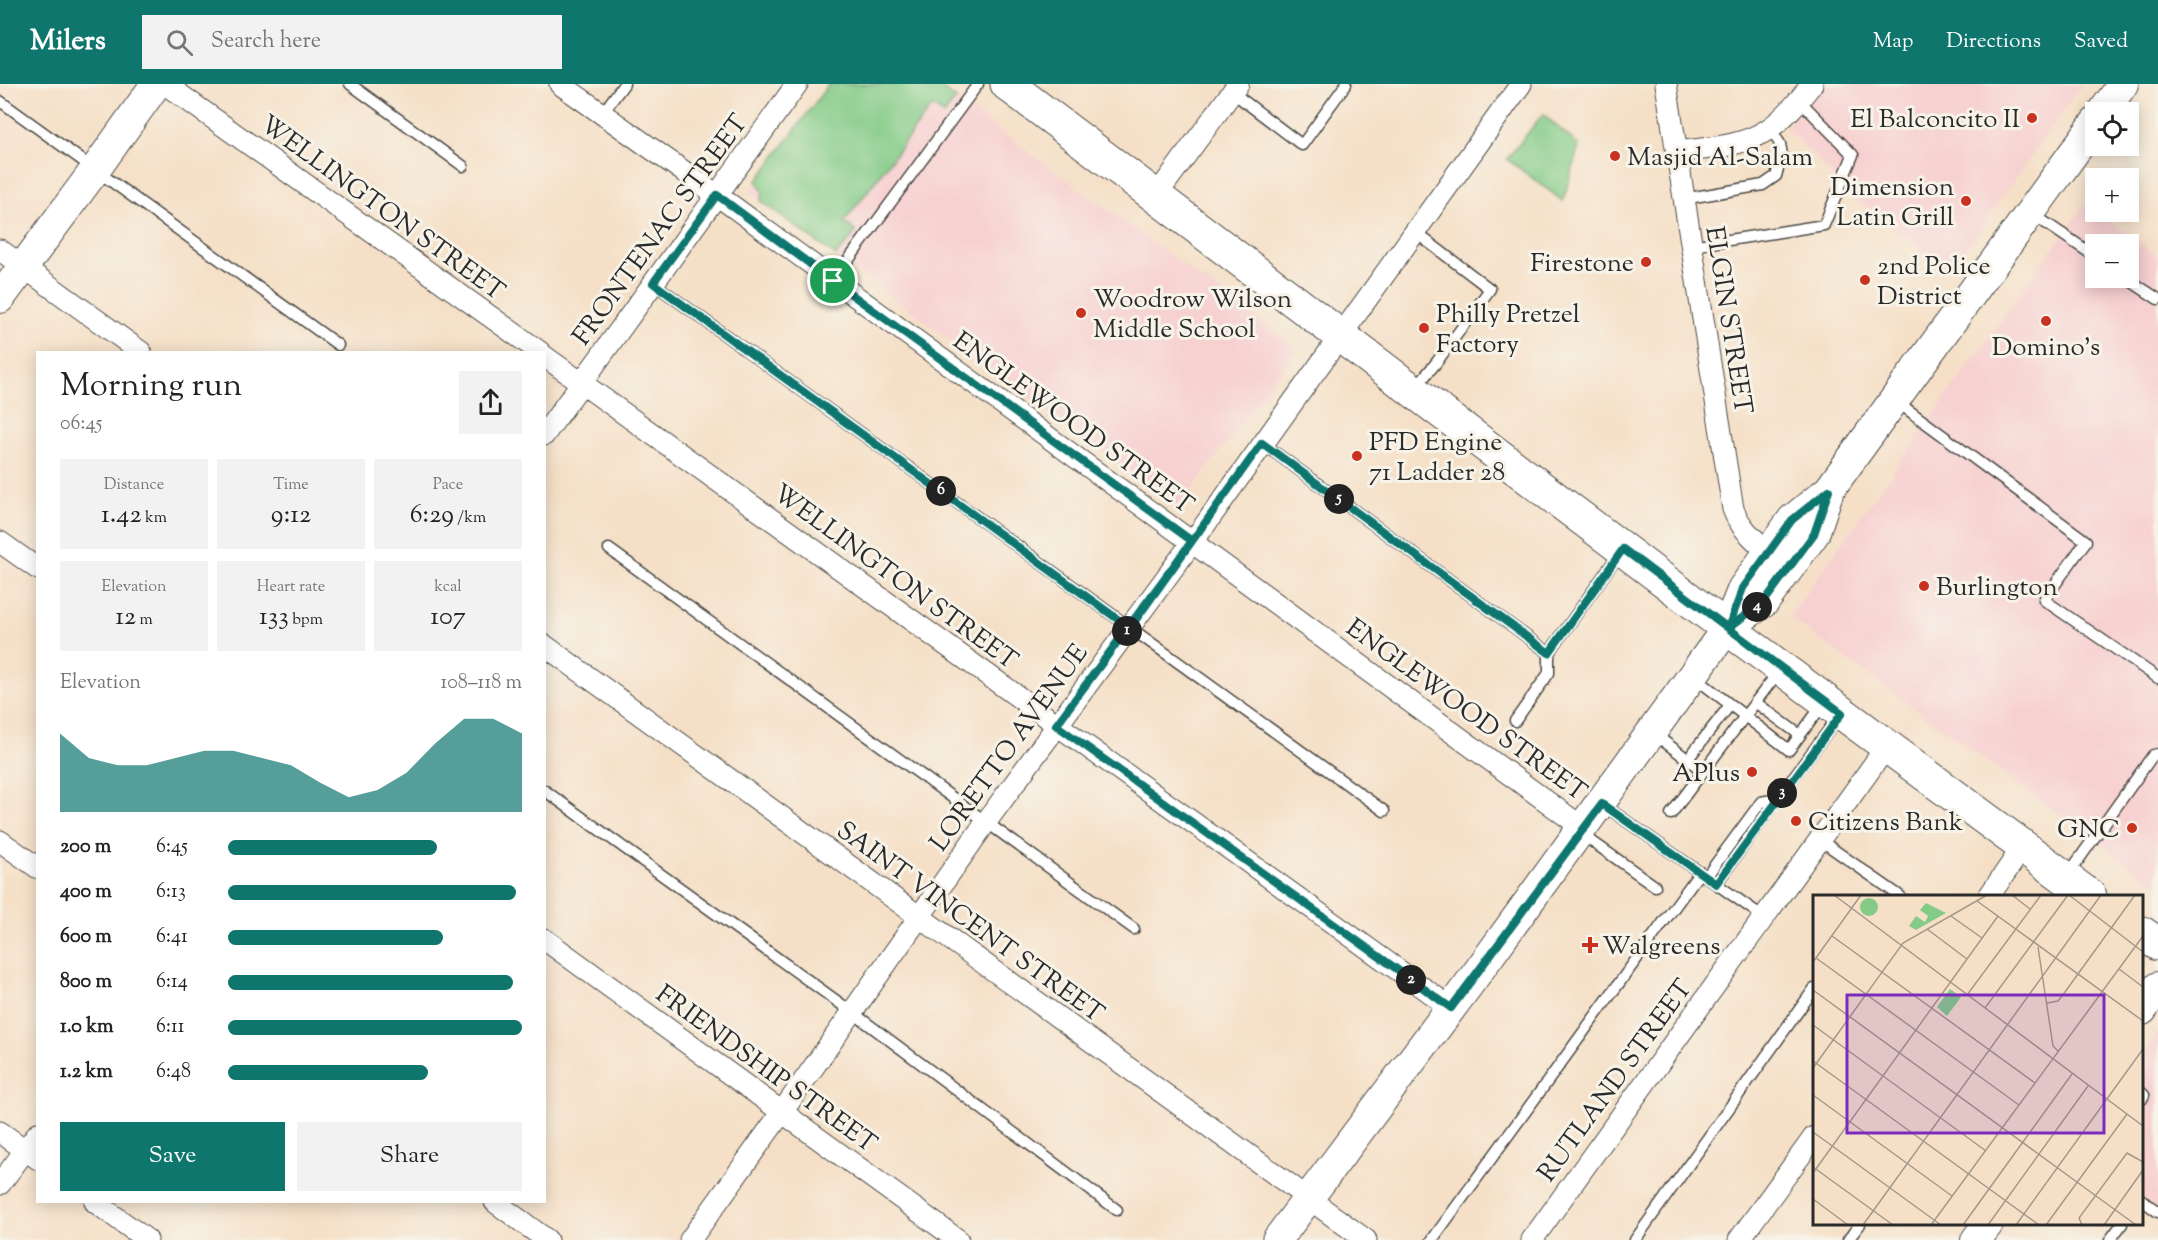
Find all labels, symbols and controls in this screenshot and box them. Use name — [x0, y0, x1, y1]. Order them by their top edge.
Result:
search box — [142, 15, 562, 69]
text: Milers — [30, 22, 106, 62]
icon: search — [163, 26, 196, 59]
text: Search here — [211, 26, 321, 58]
text: Map — [1873, 27, 1913, 57]
text: Directions — [1946, 27, 2041, 57]
text: Saved — [2074, 27, 2128, 57]
place label: El Balconcito II — [1850, 102, 2020, 139]
map controls — [2085, 102, 2139, 288]
button: locate — [2085, 102, 2139, 156]
street label: WELLINGTON STREET — [251, 107, 512, 311]
street label: FRONTENAC STREET — [564, 107, 758, 354]
marker: El Balconcito II — [2025, 111, 2039, 125]
place label: Masjid Al-Salam — [1627, 140, 1813, 177]
marker: Masjid Al-Salam — [1608, 149, 1622, 163]
button: + — [2085, 168, 2139, 222]
place label: Dimension Latin Grill — [1830, 170, 1954, 237]
marker: Dimension Latin Grill — [1959, 194, 1973, 208]
street label: ELGIN STREET — [1694, 224, 1761, 417]
button: − — [2085, 234, 2139, 288]
place label: Firestone — [1530, 246, 1634, 283]
place label: 2nd Police District — [1877, 249, 1991, 316]
pin — [807, 255, 858, 306]
marker: Firestone — [1639, 255, 1653, 269]
icon: arrive — [816, 264, 849, 297]
marker: 2nd Police District — [1858, 273, 1872, 287]
place label: Woodrow Wilson Middle School — [1093, 282, 1292, 349]
place label: Philly Pretzel Factory — [1436, 297, 1580, 364]
marker: Woodrow Wilson Middle School — [1074, 306, 1088, 320]
marker: Domino's — [2039, 314, 2053, 328]
marker: Philly Pretzel Factory — [1417, 321, 1431, 335]
street label: ENGLEWOOD STREET — [944, 324, 1201, 524]
place label: Domino's — [1992, 330, 2100, 367]
text: Morning run — [60, 363, 242, 411]
button: share — [459, 371, 522, 434]
text: 06:45 — [60, 410, 102, 439]
place label: PFD Engine 71 Ladder 28 — [1369, 425, 1505, 492]
marker: PFD Engine 71 Ladder 28 — [1350, 449, 1364, 463]
text: Distance — [104, 474, 164, 497]
text: Time — [273, 474, 309, 497]
text: Pace — [433, 474, 463, 497]
street label: WELLINGTON STREET — [764, 476, 1025, 680]
pin: 6 — [926, 476, 956, 506]
text: 6 — [937, 479, 945, 502]
pin: 5 — [1324, 484, 1354, 514]
text: 5 — [1336, 487, 1342, 510]
text: 1.42 — [101, 497, 142, 534]
text: 9:12 — [271, 497, 311, 534]
text: 6:29 — [410, 497, 454, 534]
text: km — [142, 507, 167, 530]
text: /km — [454, 507, 486, 530]
place label: Burlington — [1936, 570, 2058, 607]
text: Elevation — [102, 576, 166, 599]
text: Heart rate — [257, 576, 325, 599]
text: kcal — [434, 576, 462, 599]
marker: Burlington — [1917, 579, 1931, 593]
pin: 4 — [1742, 592, 1772, 622]
text: 4 — [1753, 595, 1761, 618]
text: 12 — [115, 599, 136, 636]
text: 133 — [259, 599, 289, 636]
text: 107 — [430, 599, 466, 636]
text: m — [136, 609, 153, 632]
text: bpm — [289, 609, 323, 632]
street label: ENGLEWOOD STREET — [1337, 611, 1594, 811]
pin: 1 — [1112, 616, 1142, 646]
text: 1 — [1124, 619, 1130, 642]
street label: LORETTO AVENUE — [922, 637, 1098, 860]
text: Elevation — [60, 669, 141, 698]
text: 108–118 m — [441, 669, 522, 698]
place label: APlus — [1672, 756, 1740, 793]
marker: APlus — [1745, 765, 1759, 779]
pin: 3 — [1767, 778, 1797, 808]
text: 3 — [1779, 781, 1785, 804]
place label: Citizens Bank — [1808, 805, 1963, 842]
place label: GNC — [2057, 812, 2120, 849]
street label: SAINT VINCENT STREET — [828, 813, 1111, 1033]
marker: Citizens Bank — [1789, 814, 1803, 828]
marker: GNC — [2125, 821, 2139, 835]
text: 200 m — [60, 833, 111, 862]
text: 6:45 — [156, 833, 188, 862]
text: 400 m — [60, 878, 112, 907]
text: 6:13 — [156, 878, 186, 907]
inset map — [1813, 895, 2143, 1225]
text: 600 m — [60, 923, 112, 952]
text: 6:41 — [156, 923, 188, 952]
place label: Walgreens — [1602, 929, 1721, 966]
marker: Walgreens — [1583, 938, 1597, 952]
pin: 2 — [1396, 965, 1426, 995]
text: 800 m — [60, 968, 112, 997]
text: 6:14 — [156, 968, 188, 997]
text: 2 — [1407, 968, 1415, 991]
street label: RUTLAND STREET — [1530, 973, 1702, 1190]
street label: FRIENDSHIP STREET — [647, 977, 884, 1163]
text: 1.0 km — [60, 1013, 114, 1042]
text: 6:11 — [156, 1013, 185, 1042]
text: 1.2 km — [60, 1058, 113, 1087]
text: 6:48 — [156, 1058, 191, 1087]
button: Save — [60, 1122, 285, 1191]
button: Share — [297, 1122, 522, 1191]

